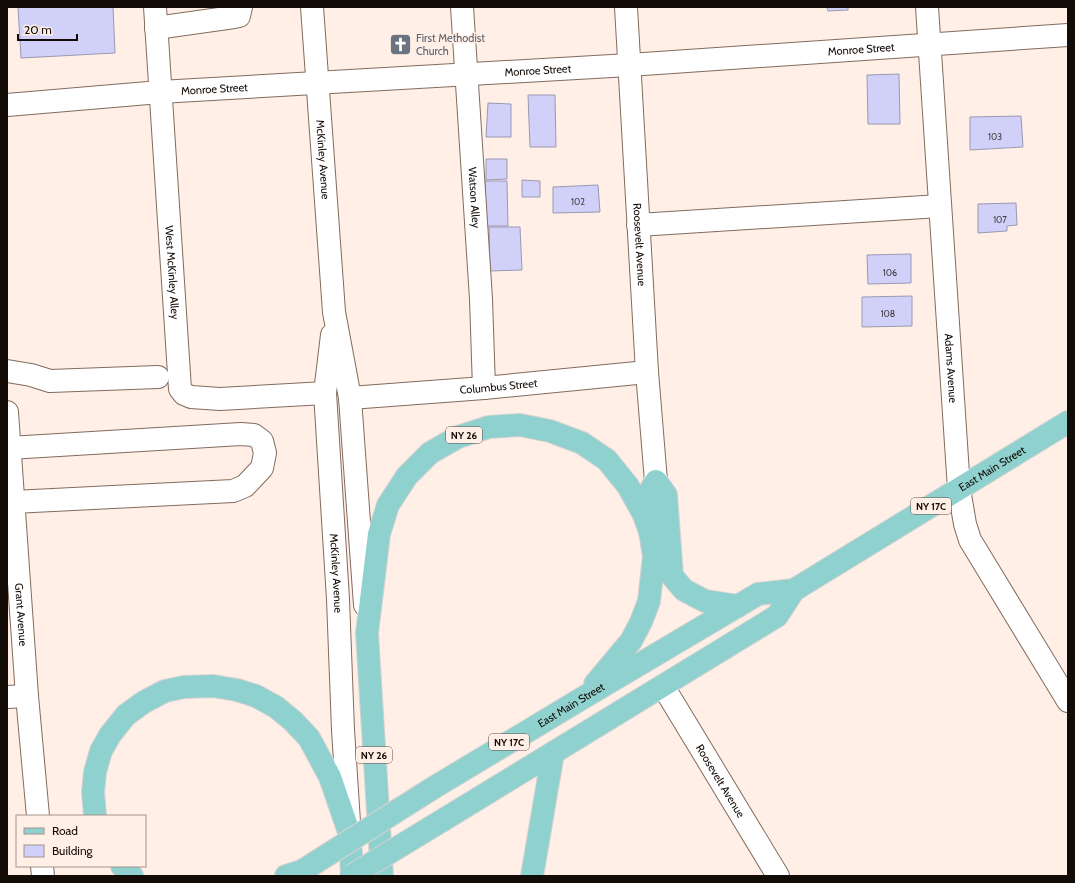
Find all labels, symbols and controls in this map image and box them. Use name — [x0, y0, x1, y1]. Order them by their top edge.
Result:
scale bar — [18, 16, 77, 42]
text: 20 m — [24, 22, 52, 37]
church icon: First Methodist Church — [388, 31, 414, 57]
place label: First Methodist Church — [416, 31, 485, 58]
street label: Monroe Street — [827, 40, 895, 58]
street label: Monroe Street — [504, 61, 572, 79]
street label: Monroe Street — [181, 80, 248, 98]
street label: McKinley Avenue — [313, 119, 333, 200]
house number: 103 — [988, 131, 1002, 142]
street label: Watson Alley — [465, 167, 483, 229]
house number: 102 — [571, 196, 585, 207]
street label: Roosevelt Avenue — [630, 203, 649, 287]
house number: 107 — [993, 214, 1007, 225]
street label: West McKinley Alley — [162, 225, 182, 320]
house number: 106 — [883, 267, 897, 278]
house number: 108 — [881, 308, 895, 319]
street label: Adams Avenue — [942, 333, 960, 404]
street label: Columbus Street — [459, 376, 538, 397]
road number: NY 26 — [446, 427, 482, 443]
street label: East Main Street — [956, 443, 1028, 494]
road number: NY 17C — [911, 498, 951, 514]
street label: McKinley Avenue — [327, 533, 346, 614]
street label: Grant Avenue — [12, 582, 30, 647]
street label: East Main Street — [535, 679, 607, 731]
road number: NY 17C — [489, 734, 529, 750]
street label: Roosevelt Avenue — [693, 742, 748, 821]
road number: NY 26 — [356, 747, 392, 763]
legend — [16, 815, 146, 867]
text: Road — [52, 823, 78, 838]
text: Building — [52, 843, 94, 858]

